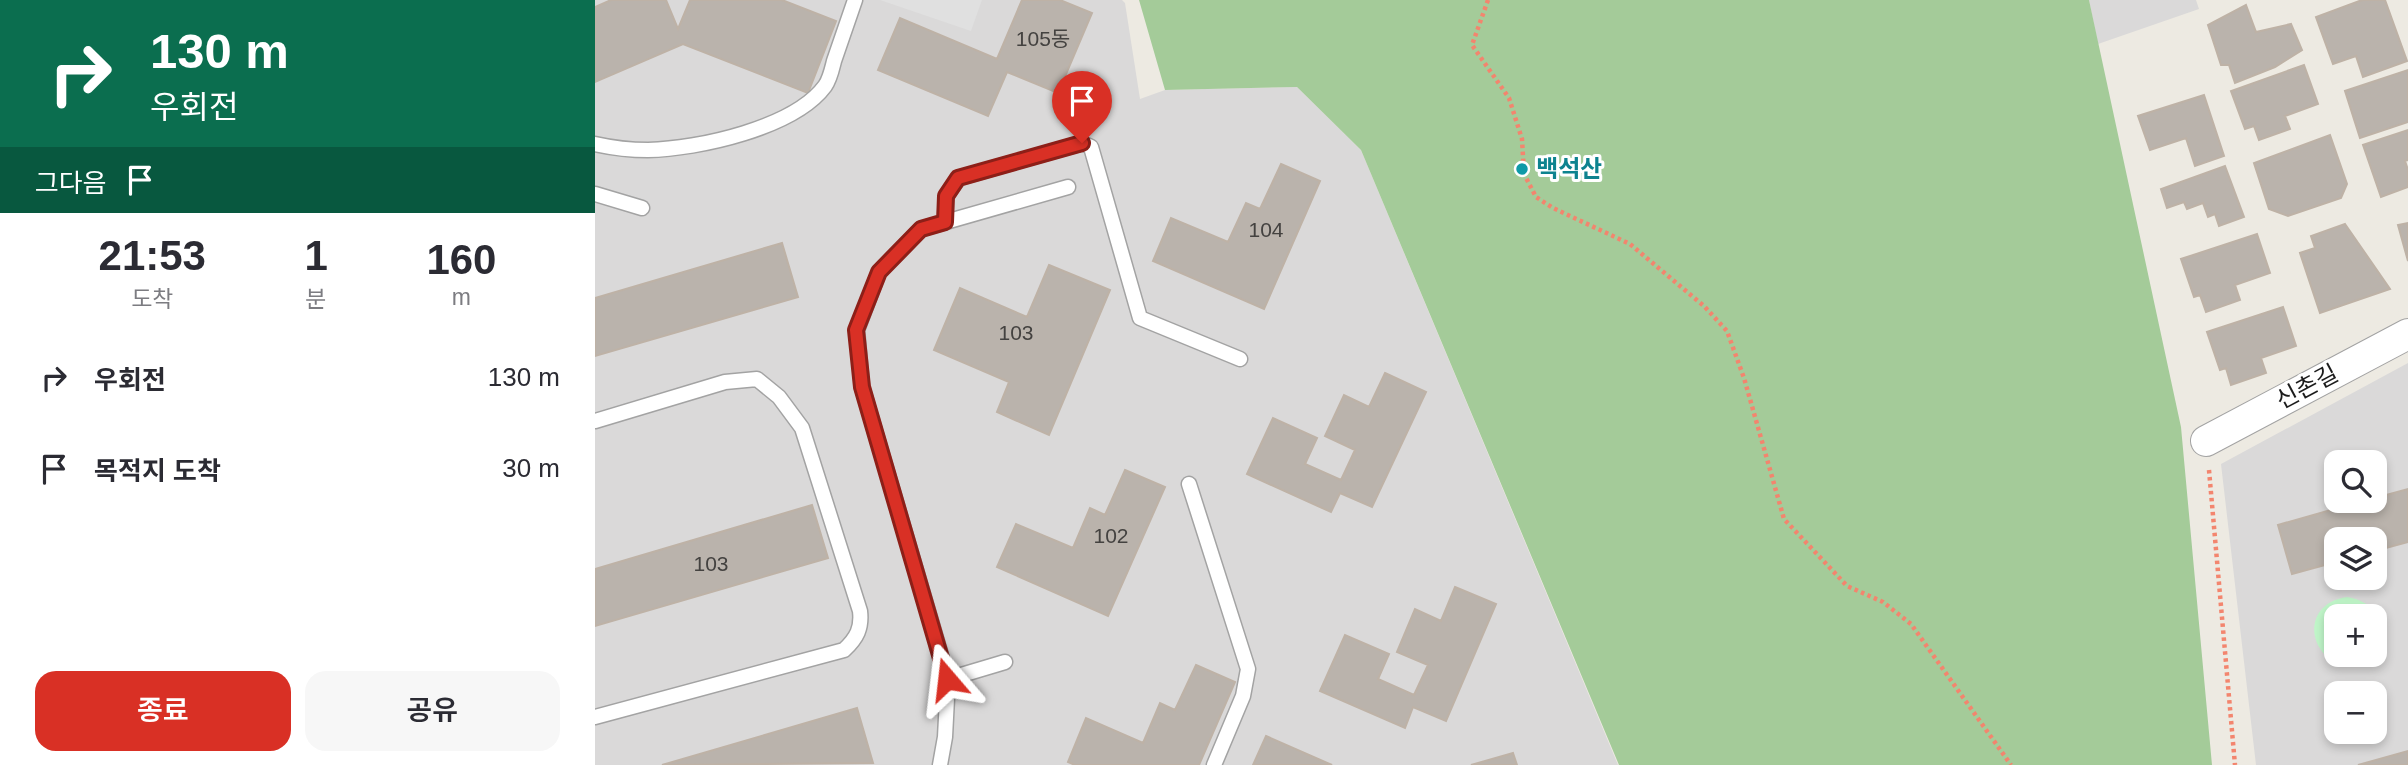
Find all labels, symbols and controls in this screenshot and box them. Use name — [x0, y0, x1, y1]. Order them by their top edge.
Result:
text: 130 m — [150, 24, 289, 78]
house number: 105동 — [1016, 27, 1070, 50]
icon: right — [35, 28, 126, 119]
pin — [1052, 71, 1112, 143]
icon: arrive — [1063, 82, 1101, 120]
text: 우회전 — [150, 89, 238, 125]
place label: 백석산 — [1536, 155, 1602, 182]
icon: arrive — [121, 161, 159, 199]
marker: 백석산 — [1514, 161, 1530, 177]
text: 그다음 — [35, 168, 107, 198]
house number: 104 — [1248, 218, 1284, 241]
text: 21:53 — [99, 232, 206, 279]
text: 1 — [304, 232, 328, 279]
text: 160 — [426, 236, 496, 283]
text: m — [452, 284, 471, 310]
text: 도착 — [131, 286, 173, 312]
text: 분 — [306, 286, 327, 312]
house number: 103 — [998, 321, 1034, 344]
icon: right — [35, 359, 73, 397]
street label: 신촌길 — [2271, 359, 2342, 414]
text: 130 m — [488, 362, 560, 392]
text: 우회전 — [94, 365, 166, 395]
icon: arrive — [35, 450, 73, 488]
map controls — [2324, 450, 2387, 744]
button: search — [2324, 450, 2387, 513]
text: 30 m — [502, 453, 560, 483]
text: 목적지 도착 — [94, 456, 221, 486]
house number: 102 — [1093, 524, 1129, 547]
button: layers — [2324, 527, 2387, 590]
house number: 103 — [693, 552, 729, 575]
button: + — [2324, 604, 2387, 667]
position arrow — [910, 642, 984, 716]
button: 종료 — [35, 671, 291, 751]
button: 공유 — [305, 671, 560, 751]
button: − — [2324, 681, 2387, 744]

